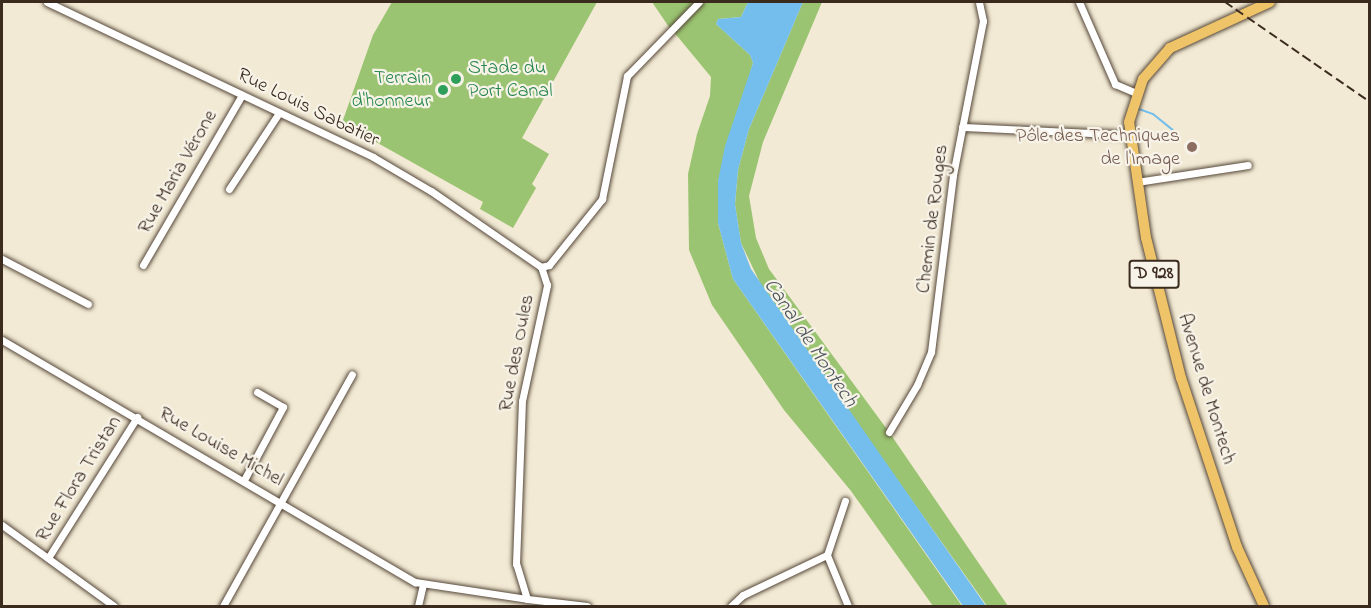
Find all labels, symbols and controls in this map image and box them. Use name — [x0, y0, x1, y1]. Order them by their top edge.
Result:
place label: Stade du Port Canal — [468, 56, 552, 103]
street label: Rue Louis Sabatier — [233, 63, 383, 153]
place label: Terrain d'honneur — [352, 66, 431, 113]
marker: Stade du Port Canal — [449, 72, 463, 86]
marker: Terrain d'honneur — [436, 83, 450, 97]
street label: Rue Maria Vérone — [133, 106, 223, 238]
place label: Pôle des Techniques de l'Image — [1016, 124, 1180, 171]
marker: Pôle des Techniques de l'Image — [1185, 140, 1199, 154]
street label: Chemin de Rouges — [912, 143, 954, 295]
road number: D 928 — [1128, 259, 1180, 289]
water label: Canal de Montech — [758, 274, 862, 412]
street label: Rue des Oules — [494, 292, 540, 414]
street label: Avenue de Montech — [1172, 311, 1240, 467]
street label: Rue Louise Michel — [154, 402, 288, 492]
street label: Rue Flora Tristan — [31, 412, 127, 546]

